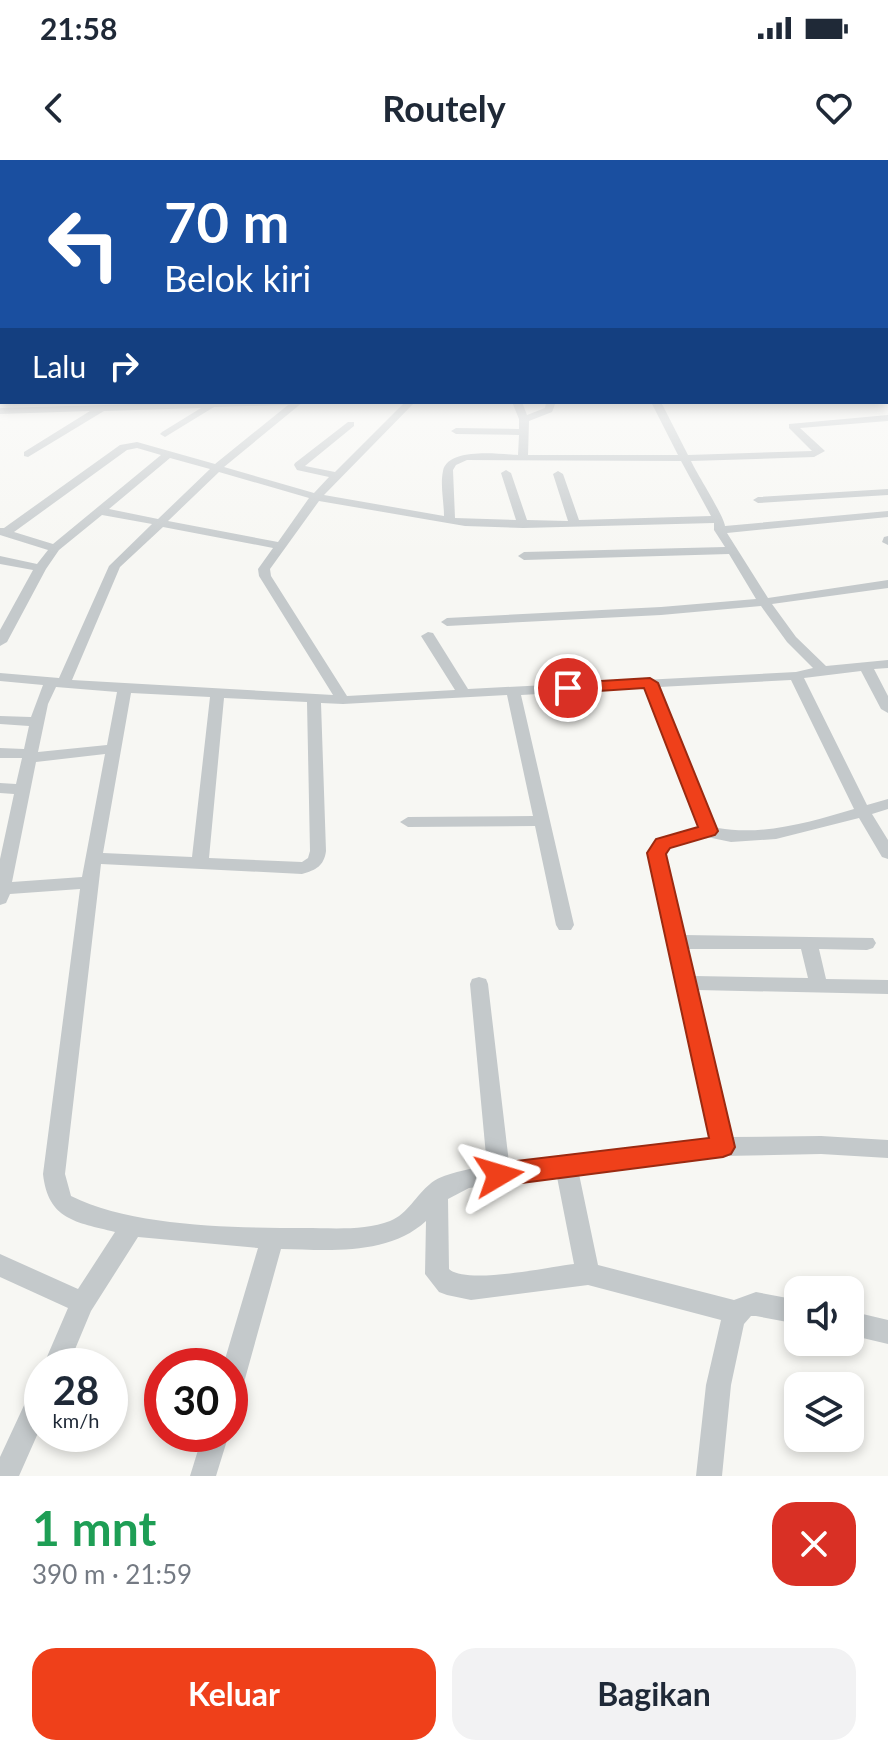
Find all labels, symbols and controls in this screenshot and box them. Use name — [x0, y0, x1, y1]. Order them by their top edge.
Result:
text: 21:58 — [40, 10, 117, 46]
icon: back — [32, 86, 76, 130]
text: Routely — [382, 86, 506, 130]
icon: heart — [812, 86, 856, 130]
text: 70 m — [164, 188, 289, 255]
icon: left — [32, 192, 136, 296]
text: Belok kiri — [164, 256, 311, 300]
icon: right — [102, 344, 146, 388]
text: Lalu — [32, 348, 86, 384]
pin — [534, 654, 602, 722]
icon: arrive — [546, 666, 590, 710]
position arrow — [457, 1133, 541, 1217]
map controls — [784, 1276, 864, 1452]
button: sound — [784, 1276, 864, 1356]
speed limit sign: 30 — [144, 1348, 248, 1452]
text: 28 — [53, 1366, 99, 1414]
button: layers — [784, 1372, 864, 1452]
text: km/h — [53, 1408, 99, 1432]
text: 1 mnt — [32, 1499, 156, 1556]
button: close — [772, 1502, 856, 1586]
text: 390 m · 21:59 — [32, 1558, 192, 1590]
button: Keluar — [32, 1648, 436, 1740]
button: Bagikan — [452, 1648, 856, 1740]

